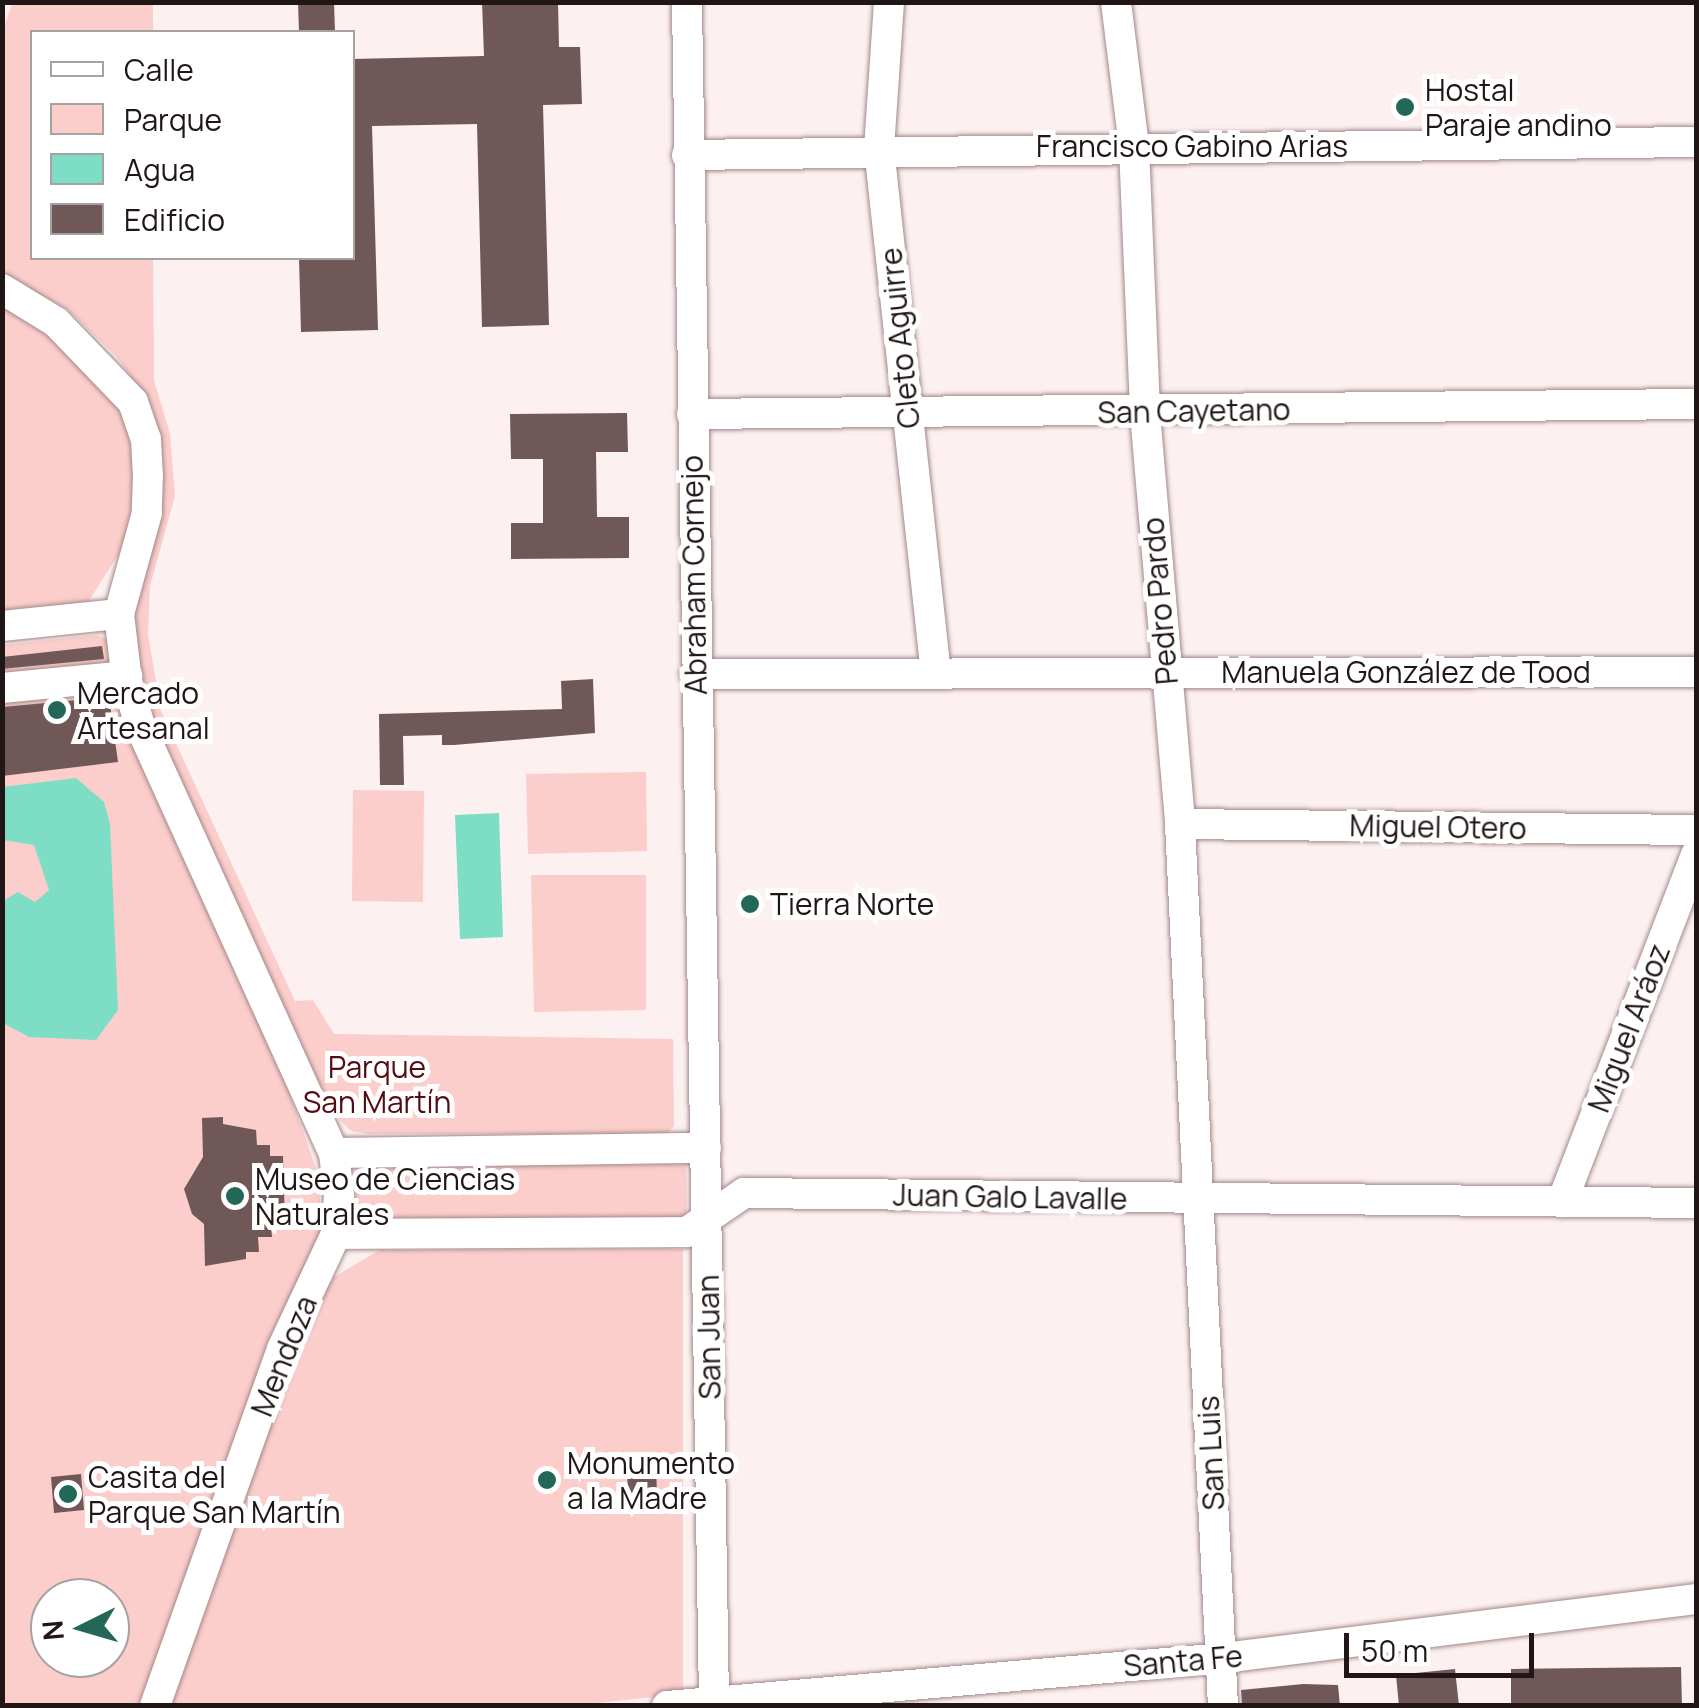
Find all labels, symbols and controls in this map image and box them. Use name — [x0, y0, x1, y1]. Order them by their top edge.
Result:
legend — [30, 30, 355, 260]
text: Calle — [124, 49, 194, 90]
place label: Hostal Paraje andino — [1425, 72, 1612, 142]
marker: Hostal Paraje andino — [1394, 96, 1416, 118]
text: Parque — [124, 99, 222, 140]
street label: Francisco Gabino Arias — [1036, 128, 1348, 164]
text: Agua — [124, 149, 195, 190]
text: Edificio — [124, 199, 225, 240]
street label: Cleto Aguirre — [873, 246, 927, 430]
street label: San Cayetano — [1097, 391, 1291, 431]
street label: Abraham Cornejo — [674, 455, 714, 695]
street label: Pedro Pardo — [1135, 516, 1185, 686]
street label: Manuela González de Tood — [1221, 654, 1591, 690]
place label: Mercado Artesanal — [77, 675, 210, 746]
marker: Mercado Artesanal — [46, 699, 68, 721]
street label: Miguel Otero — [1349, 807, 1527, 847]
place label: Tierra Norte — [770, 886, 934, 922]
marker: Tierra Norte — [739, 893, 761, 915]
street label: Miguel Aráoz — [1580, 939, 1678, 1117]
park label: Parque San Martín — [303, 1049, 451, 1120]
place label: Museo de Ciencias Naturales — [255, 1161, 515, 1232]
street label: Juan Galo Lavalle — [892, 1177, 1128, 1217]
marker: Museo de Ciencias Naturales — [224, 1185, 246, 1207]
street label: San Juan — [690, 1274, 728, 1400]
street label: Mendoza — [244, 1291, 324, 1421]
street label: San Luis — [1190, 1395, 1232, 1511]
place label: Monumento a la Madre — [567, 1445, 735, 1516]
place label: Casita del Parque San Martín — [88, 1459, 341, 1530]
marker: Monumento a la Madre — [536, 1469, 558, 1491]
marker: Casita del Parque San Martín — [57, 1483, 79, 1505]
north arrow — [30, 1578, 130, 1678]
scale bar — [1349, 1613, 1539, 1675]
text: N — [32, 1619, 72, 1642]
text: 50 m — [1361, 1630, 1428, 1671]
street label: Santa Fe — [1122, 1638, 1244, 1684]

